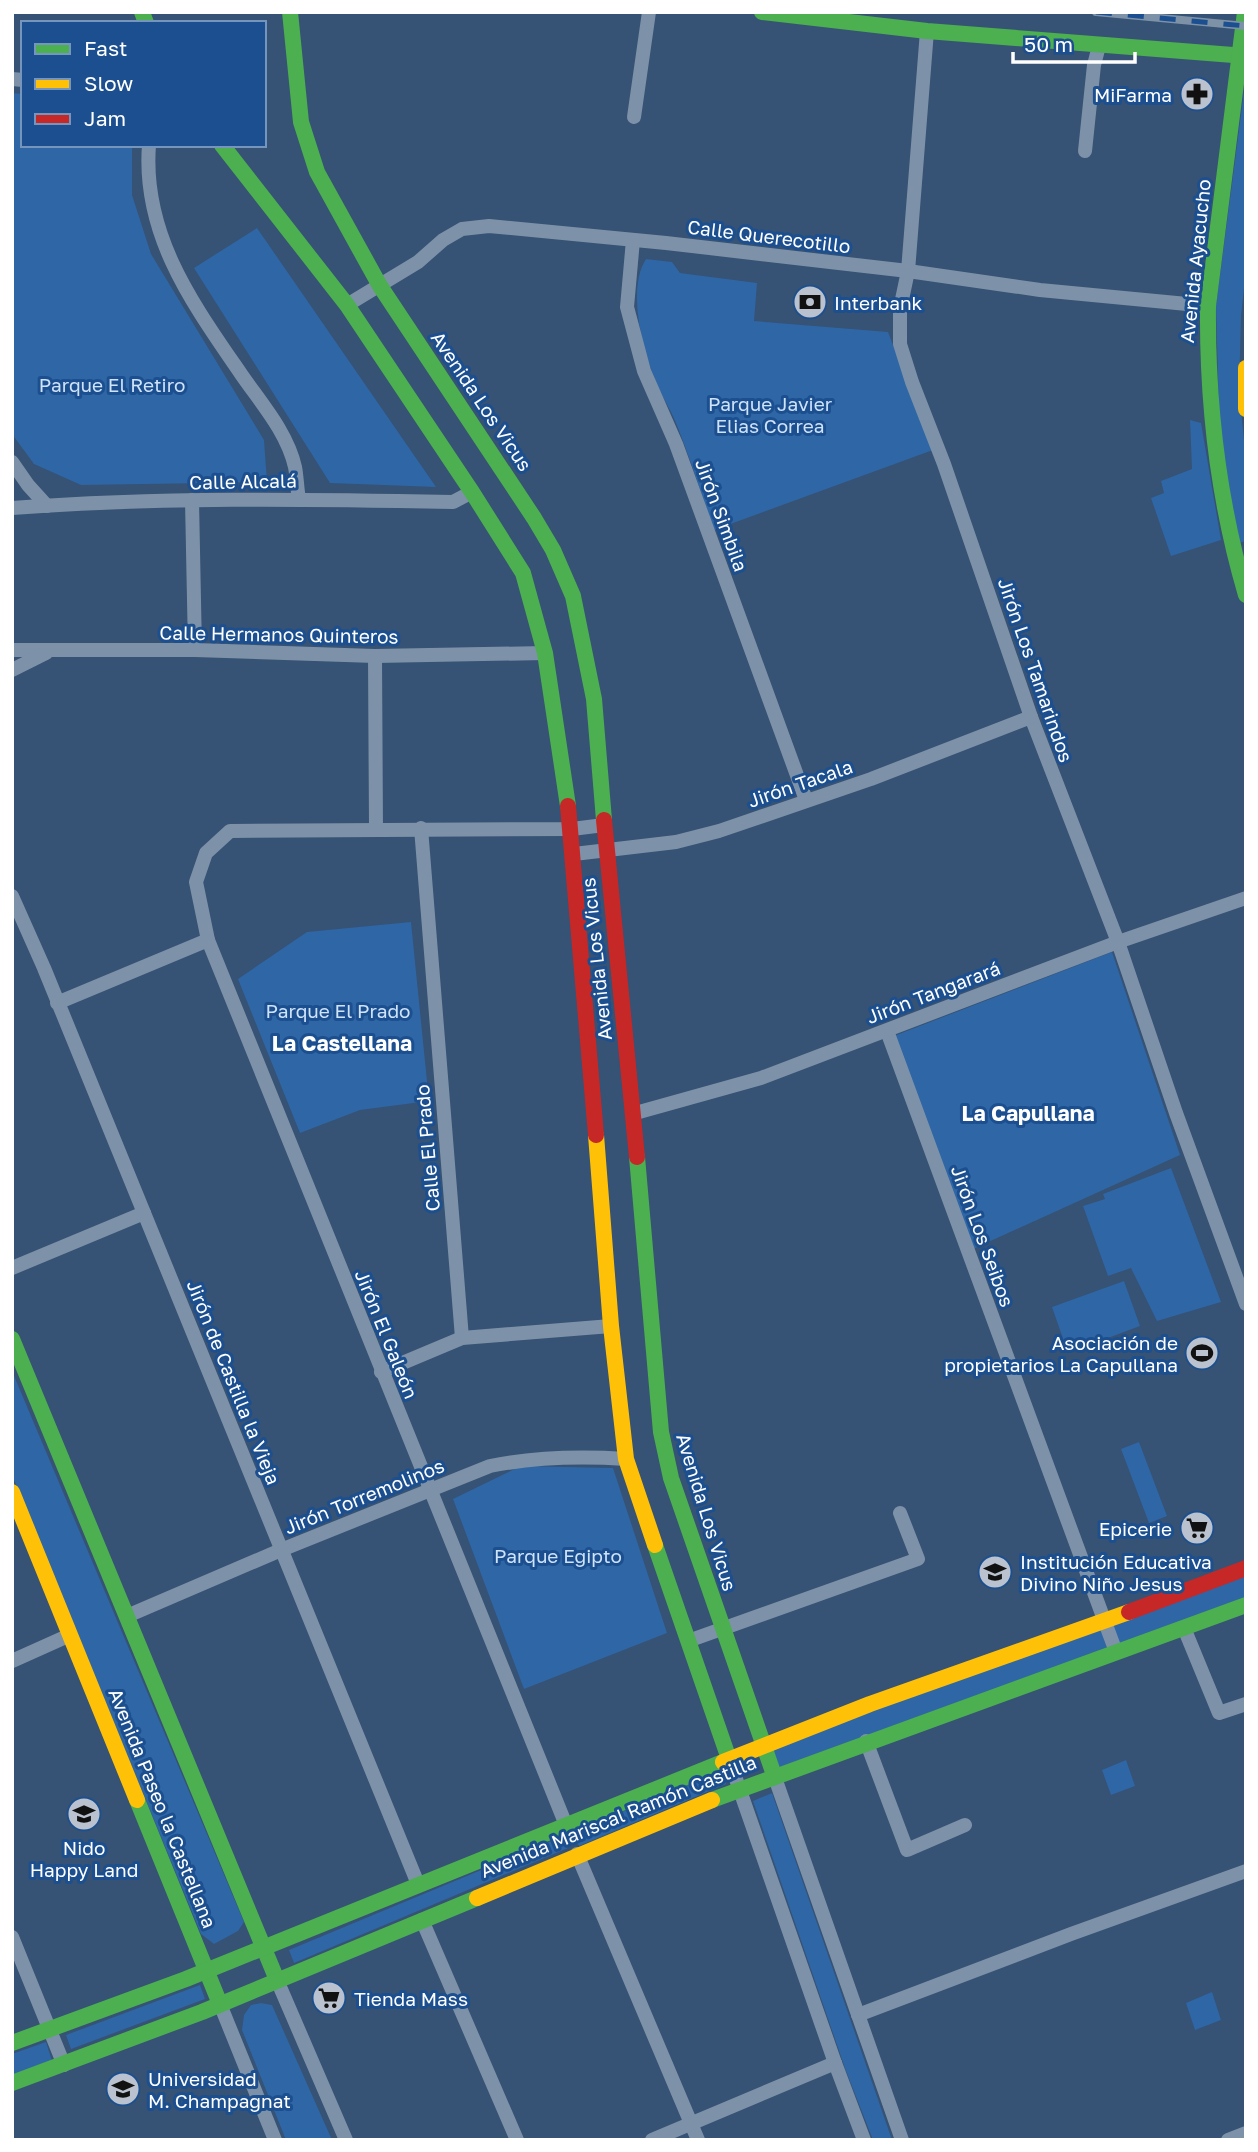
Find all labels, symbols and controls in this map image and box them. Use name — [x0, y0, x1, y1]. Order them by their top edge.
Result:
legend — [21, 21, 266, 147]
scale bar — [1013, 21, 1136, 65]
text: 50 m — [1024, 31, 1073, 57]
text: Fast — [84, 35, 127, 61]
text: Slow — [84, 70, 133, 96]
pharmacy icon: MiFarma — [1178, 75, 1216, 113]
place label: MiFarma — [1094, 83, 1172, 106]
text: Jam — [84, 105, 126, 131]
street label: Avenida Ayacucho — [1175, 178, 1215, 344]
street label: Calle Querecotillo — [686, 215, 852, 257]
bank icon: Interbank — [791, 283, 829, 321]
place label: Interbank — [834, 291, 923, 314]
street label: Avenida Los Vicus — [427, 327, 537, 475]
park label: Parque El Retiro — [39, 373, 185, 396]
park label: Parque Javier Elias Correa — [708, 392, 833, 437]
street label: Jirón Simbila — [691, 455, 753, 575]
street label: Calle Alcalá — [189, 469, 297, 493]
street label: Jirón Los Tamarindos — [994, 575, 1078, 765]
street label: Calle Hermanos Quinteros — [159, 620, 399, 648]
street label: Jirón Tacala — [745, 754, 855, 812]
street label: Avenida Los Vicus — [576, 877, 616, 1041]
street label: Jirón Tangarará — [863, 956, 1003, 1028]
park label: Parque El Prado — [265, 999, 411, 1022]
district label: La Castellana — [272, 1030, 412, 1056]
street label: Calle El Prado — [410, 1084, 444, 1212]
district label: La Capullana — [961, 1100, 1095, 1126]
street label: Jirón Los Seibos — [947, 1162, 1019, 1310]
street label: Jirón El Galeón — [351, 1266, 423, 1402]
street label: Jirón de Castilla la Vieja — [182, 1276, 286, 1488]
place label: Asociación de propietarios La Capullana — [944, 1331, 1178, 1376]
sports icon: Asociación de propietarios La Capullana — [1183, 1334, 1221, 1372]
street label: Avenida Los Vicus — [672, 1430, 742, 1594]
street label: Jirón Torremolinos — [281, 1453, 447, 1539]
supermarket icon: Epicerie — [1178, 1509, 1216, 1547]
place label: Epicerie — [1099, 1517, 1172, 1540]
park label: Parque Egipto — [494, 1544, 622, 1567]
place label: Institución Educativa Divino Niño Jesus — [1020, 1550, 1212, 1595]
school or university icon: Institución Educativa Divino Niño Jesus — [976, 1553, 1014, 1591]
street label: Avenida Paseo la Castellana — [104, 1685, 222, 1931]
street label: Avenida Mariscal Ramón Castilla — [477, 1750, 759, 1882]
school or university icon: Nido Happy Land — [65, 1795, 103, 1833]
place label: Nido Happy Land — [30, 1836, 138, 1881]
supermarket icon: Tienda Mass — [310, 1979, 348, 2017]
place label: Tienda Mass — [354, 1987, 468, 2010]
place label: Universidad M. Champagnat — [148, 2067, 291, 2112]
school or university icon: Universidad M. Champagnat — [104, 2070, 142, 2108]

